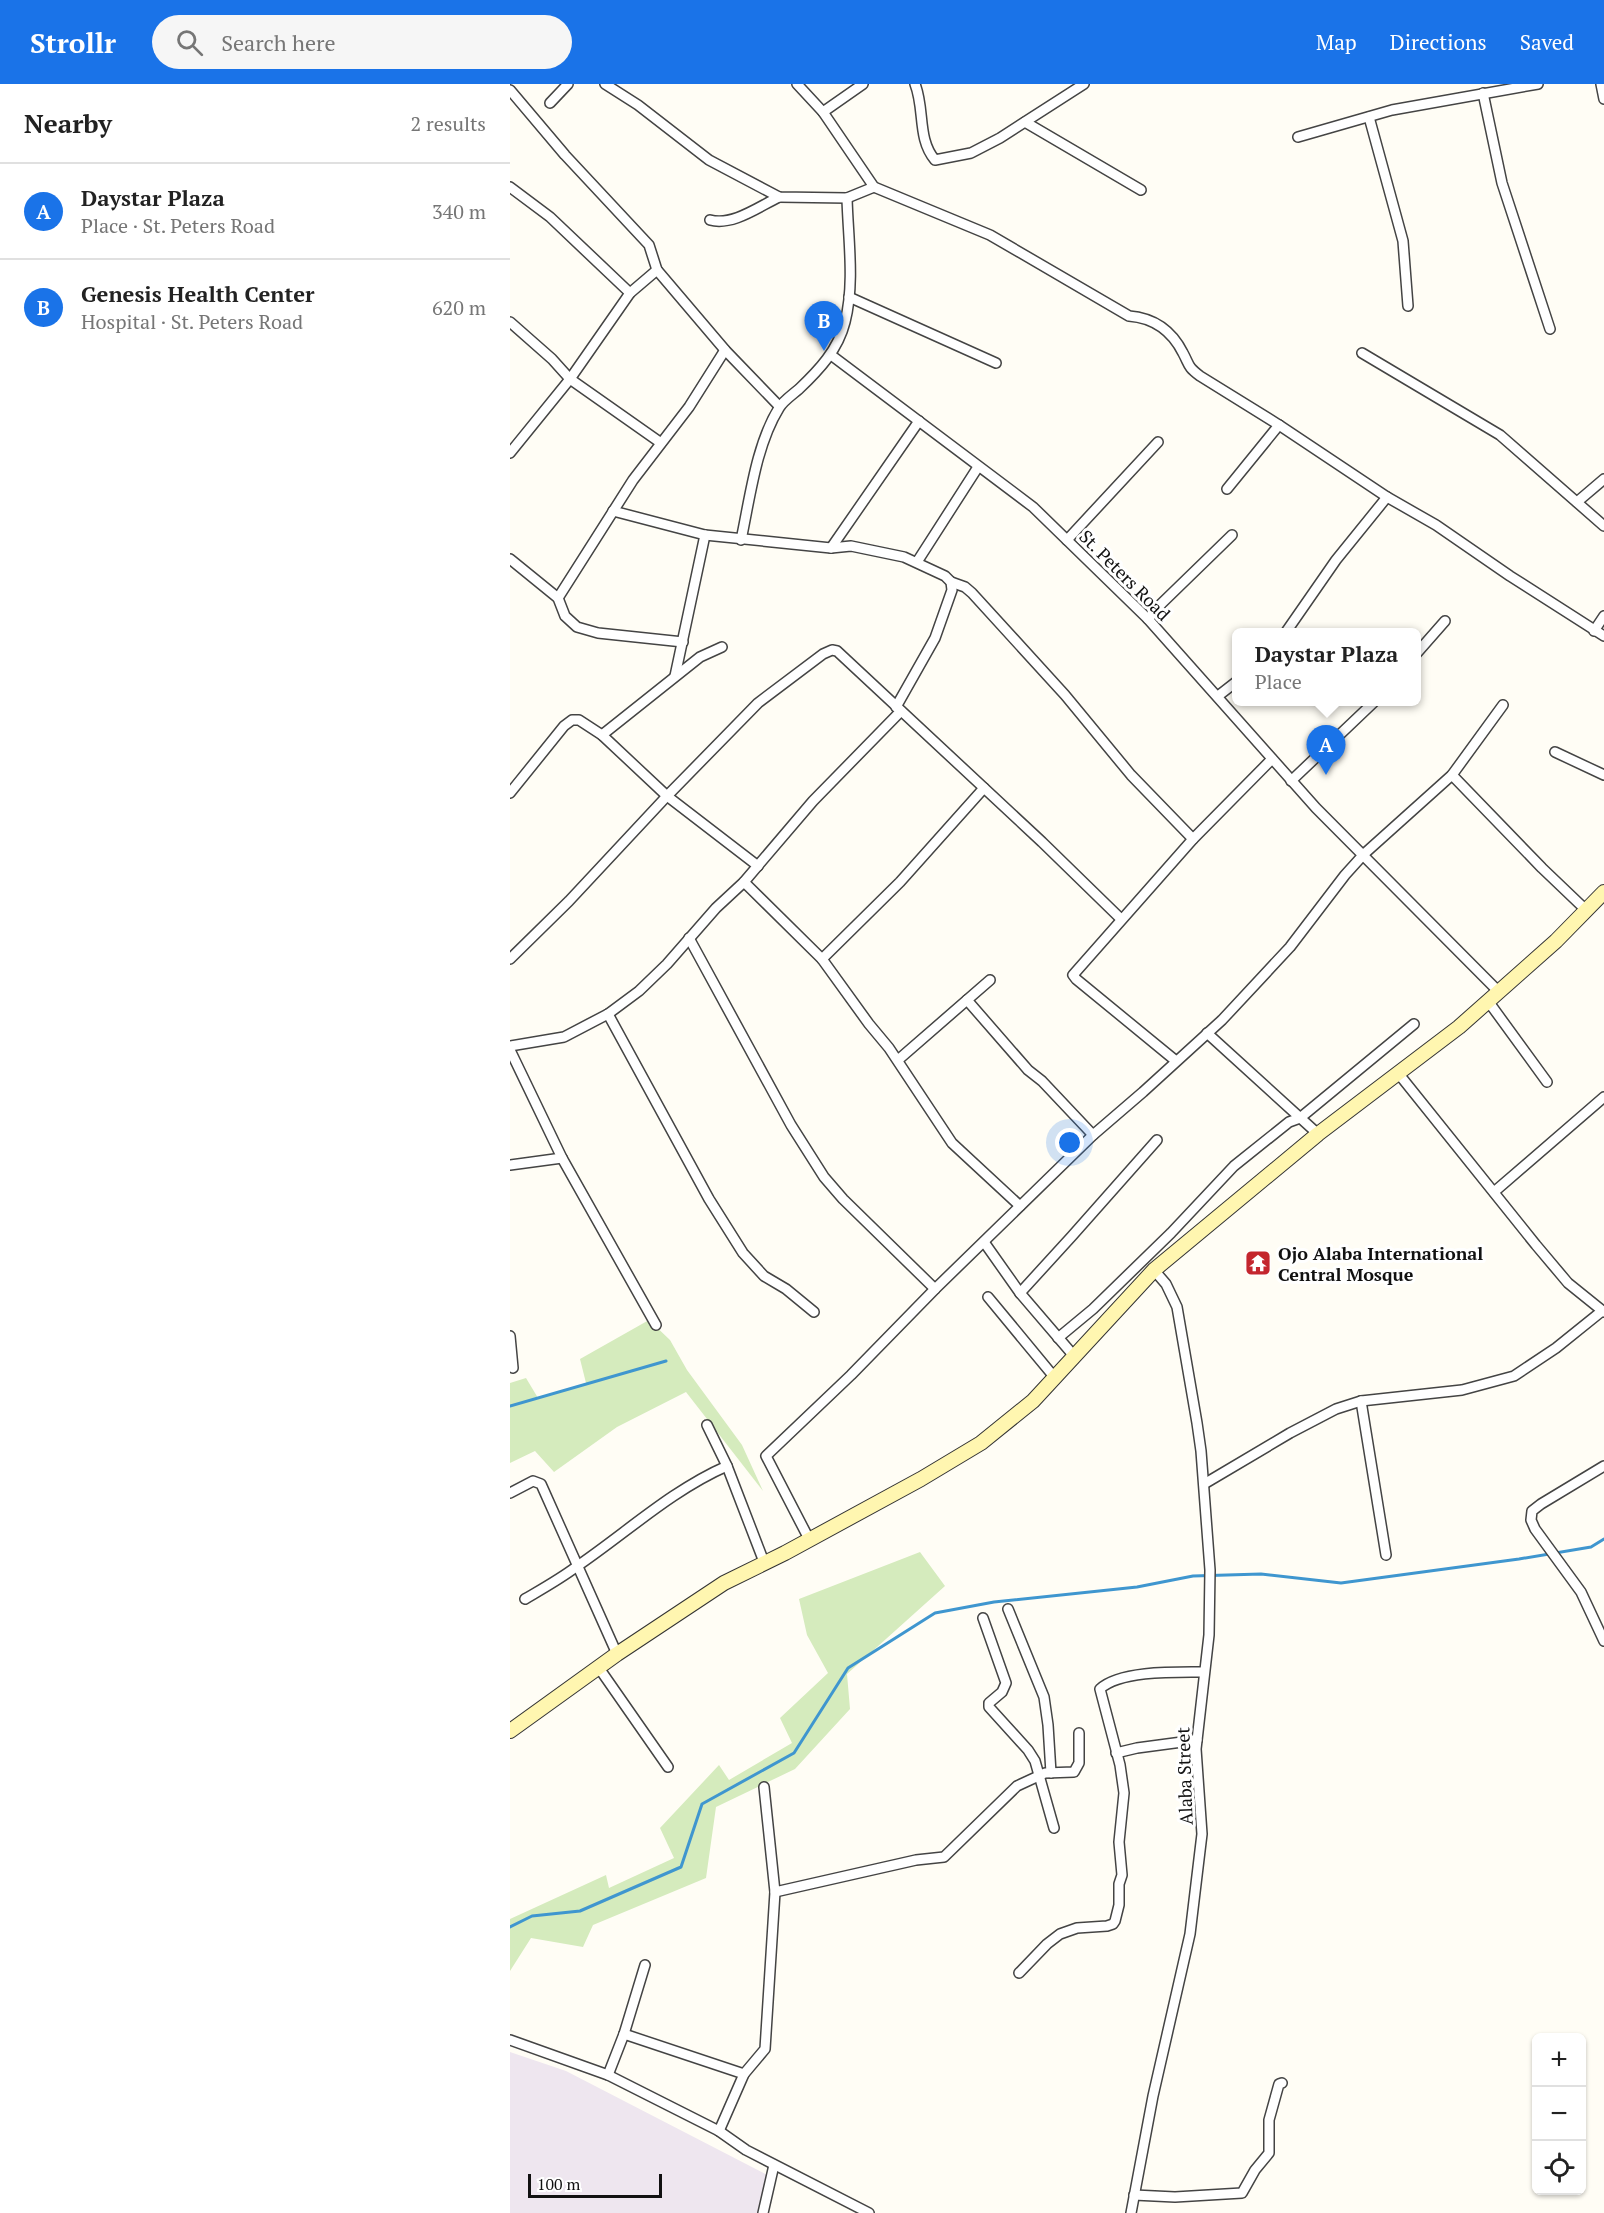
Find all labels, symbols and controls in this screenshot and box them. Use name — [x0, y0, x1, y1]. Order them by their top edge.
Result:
search box — [152, 15, 572, 69]
text: Strollr — [30, 24, 116, 61]
icon: search — [173, 26, 206, 59]
text: Search here — [221, 28, 336, 57]
text: Map — [1316, 28, 1357, 56]
text: Directions — [1390, 28, 1487, 56]
text: Saved — [1520, 28, 1574, 56]
text: Nearby — [24, 106, 112, 140]
text: 2 results — [411, 110, 486, 137]
text: Daystar Plaza — [81, 183, 225, 212]
text: A — [36, 198, 51, 225]
text: 340 m — [432, 198, 486, 225]
text: Place · St. Peters Road — [81, 212, 275, 239]
text: Genesis Health Center — [81, 279, 315, 308]
text: B — [37, 294, 50, 321]
text: 620 m — [432, 294, 486, 321]
pin: B — [804, 302, 844, 351]
text: Hospital · St. Peters Road — [81, 308, 303, 335]
street label: St. Peters Road — [1074, 524, 1176, 626]
popup — [1232, 628, 1421, 706]
text: Daystar Plaza — [1255, 639, 1398, 668]
text: Place — [1255, 668, 1302, 695]
pin: A — [1306, 726, 1346, 775]
your location — [1055, 1128, 1084, 1157]
place label: Ojo Alaba International Central Mosque — [1278, 1241, 1483, 1286]
temple icon: Ojo Alaba International Central Mosque — [1243, 1248, 1273, 1278]
street label: Alaba Street — [1170, 1726, 1198, 1825]
map controls — [1532, 2033, 1586, 2195]
button: + — [1532, 2033, 1586, 2087]
button: − — [1532, 2087, 1586, 2141]
button: locate — [1532, 2141, 1586, 2195]
scale bar — [528, 2171, 662, 2198]
text: 100 m — [537, 2173, 580, 2195]

